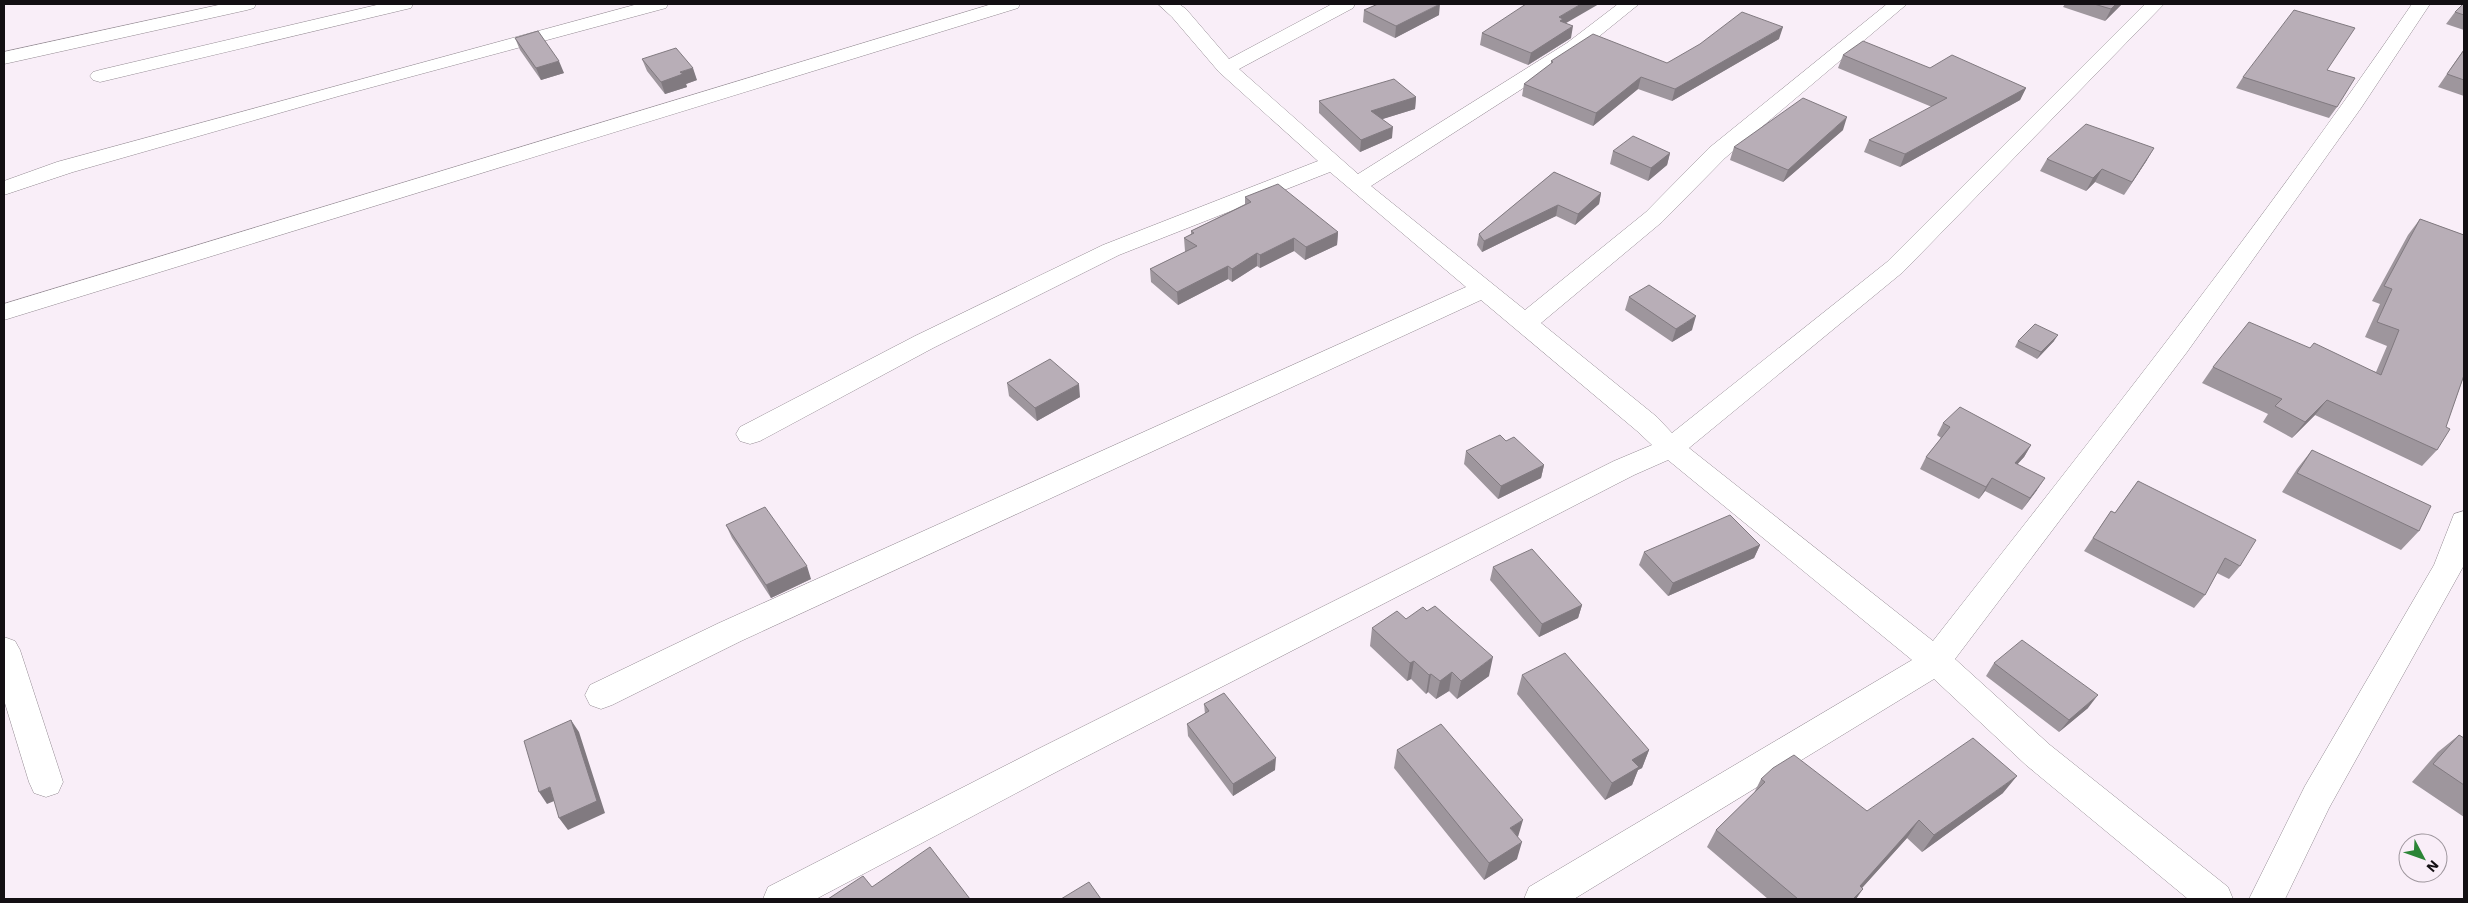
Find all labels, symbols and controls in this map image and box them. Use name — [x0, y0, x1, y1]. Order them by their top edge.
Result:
north arrow — [2398, 833, 2448, 883]
text: N — [2423, 857, 2442, 876]

